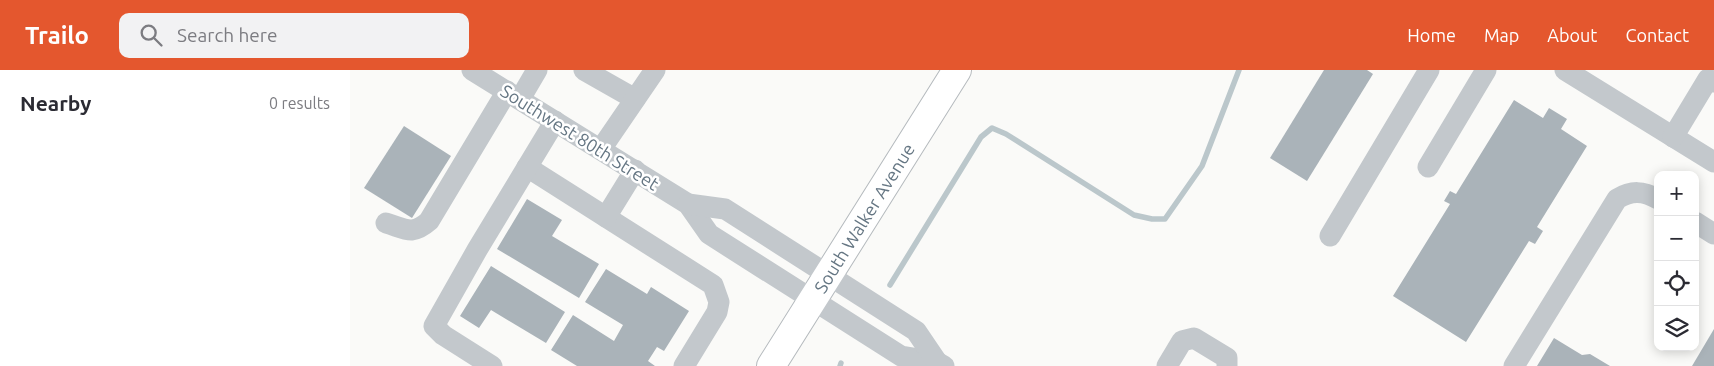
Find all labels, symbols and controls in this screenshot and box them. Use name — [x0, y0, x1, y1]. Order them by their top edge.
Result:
search box — [119, 13, 469, 58]
icon: search — [137, 21, 165, 49]
text: Trailo — [25, 22, 89, 49]
text: Search here — [177, 24, 278, 46]
text: Home — [1407, 25, 1456, 45]
text: Map — [1484, 25, 1519, 45]
text: About — [1547, 25, 1597, 45]
text: Contact — [1625, 25, 1689, 45]
street label: Southwest 80th Street — [497, 80, 663, 194]
text: Nearby — [20, 91, 91, 115]
text: 0 results — [269, 94, 330, 112]
street label: South Walker Avenue — [810, 140, 918, 296]
map controls — [1654, 171, 1699, 351]
button: + — [1654, 171, 1699, 216]
button: − — [1654, 216, 1699, 261]
button: locate — [1654, 261, 1699, 306]
button: layers — [1654, 306, 1699, 351]

